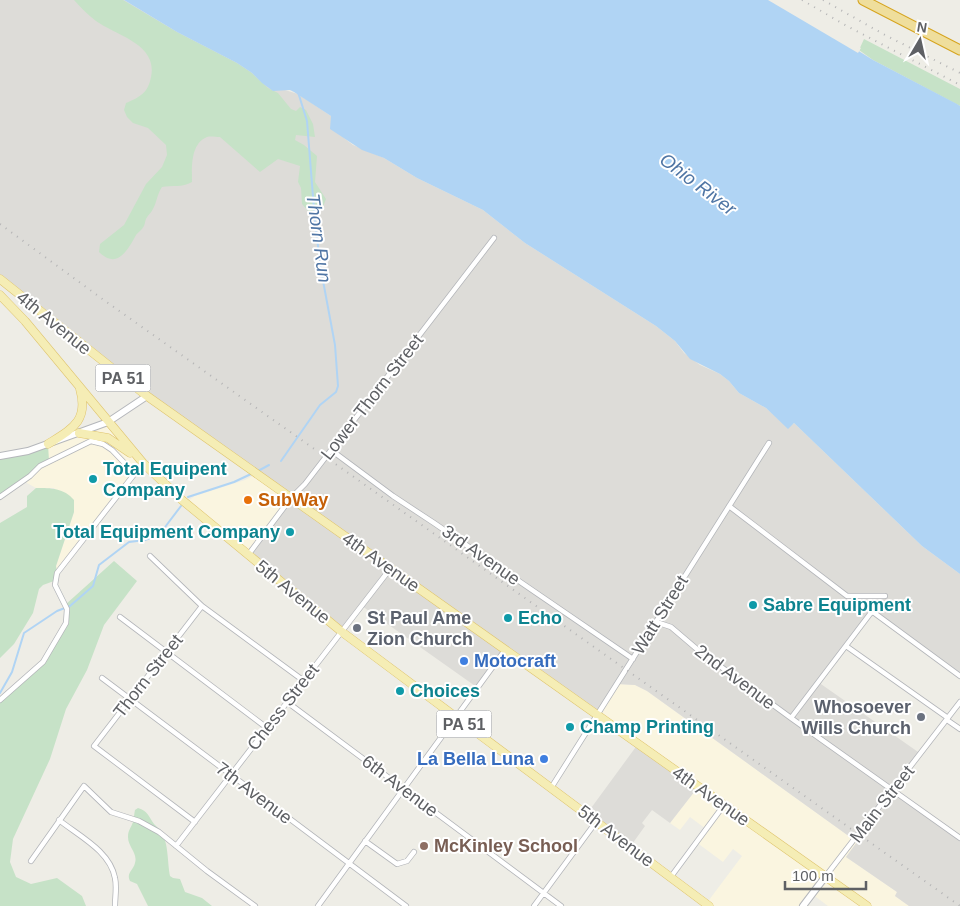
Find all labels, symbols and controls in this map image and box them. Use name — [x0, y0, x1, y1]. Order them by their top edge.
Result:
north arrow — [895, 15, 945, 65]
text: N — [916, 18, 928, 36]
water label: Ohio River — [656, 149, 741, 220]
water label: Thorn Run — [302, 192, 336, 284]
street label: 4th Avenue — [13, 287, 95, 359]
street label: Lower Thorn Street — [317, 330, 427, 464]
road number: PA 51 — [96, 364, 150, 392]
place label: Total Equipent Company — [103, 459, 227, 500]
marker: Total Equipent Company — [87, 473, 99, 485]
place label: SubWay — [258, 490, 328, 510]
marker: SubWay — [242, 494, 254, 506]
street label: 3rd Avenue — [438, 521, 524, 589]
place label: Total Equipment Company — [53, 522, 280, 542]
marker: Total Equipment Company — [284, 526, 296, 538]
street label: 4th Avenue — [338, 528, 424, 596]
street label: 5th Avenue — [252, 556, 334, 628]
street label: Watt Street — [628, 572, 692, 658]
place label: Sabre Equipment — [763, 595, 911, 615]
marker: Sabre Equipment — [747, 599, 759, 611]
place label: St Paul Ame Zion Church — [367, 608, 473, 649]
place label: Echo — [518, 608, 562, 628]
marker: Echo — [502, 612, 514, 624]
marker: St Paul Ame Zion Church — [351, 622, 363, 634]
street label: Thorn Street — [109, 630, 187, 722]
street label: 2nd Avenue — [691, 640, 779, 714]
place label: Motocraft — [474, 651, 556, 671]
marker: Motocraft — [458, 655, 470, 667]
street label: Chess Street — [243, 660, 323, 754]
place label: Choices — [410, 681, 480, 701]
marker: Choices — [394, 685, 406, 697]
place label: Whosoever Wills Church — [801, 697, 911, 738]
road number: PA 51 — [436, 711, 492, 738]
marker: Whosoever Wills Church — [915, 711, 927, 723]
place label: Champ Printing — [580, 717, 714, 737]
marker: Champ Printing — [564, 721, 576, 733]
place label: La Bella Luna — [417, 749, 535, 769]
street label: 6th Avenue — [358, 751, 442, 821]
marker: La Bella Luna — [538, 753, 550, 765]
street label: 7th Avenue — [212, 758, 296, 828]
street label: 4th Avenue — [668, 762, 754, 830]
street label: Main Street — [846, 762, 918, 846]
street label: 5th Avenue — [574, 801, 658, 871]
place label: McKinley School — [434, 836, 578, 856]
marker: McKinley School — [418, 840, 430, 852]
scale bar — [785, 858, 866, 890]
text: 100 m — [792, 867, 834, 884]

